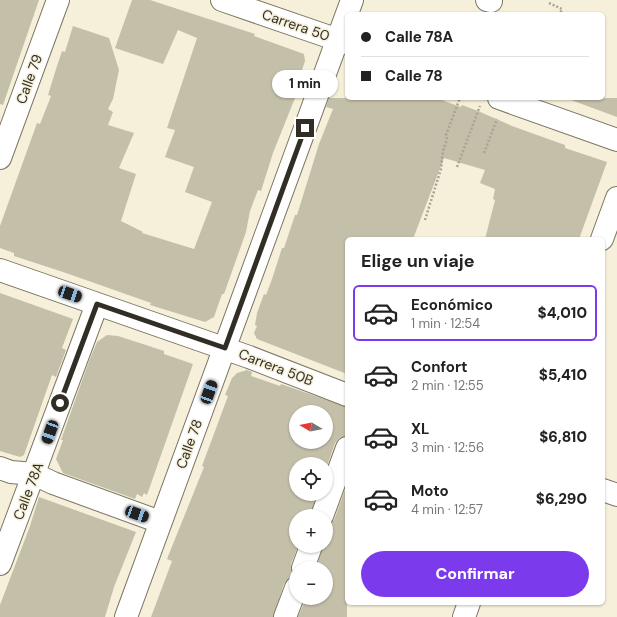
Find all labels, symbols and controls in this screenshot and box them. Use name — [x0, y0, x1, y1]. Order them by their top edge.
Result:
street label: Carrera 50 — [260, 5, 332, 45]
text: Calle 78A — [385, 27, 453, 47]
street label: Calle 79 — [12, 52, 46, 106]
text: Calle 78 — [385, 66, 443, 86]
callout: 1 min — [272, 70, 338, 98]
text: 1 min — [289, 75, 321, 92]
route end — [296, 119, 314, 137]
text: Elige un viaje — [361, 249, 475, 273]
car — [57, 284, 83, 304]
icon: car — [363, 295, 399, 331]
text: Económico — [411, 295, 493, 315]
text: $4,010 — [538, 303, 587, 323]
text: 1 min · 12:54 — [411, 315, 480, 332]
street label: Carrera 50B — [236, 344, 316, 390]
icon: car — [363, 357, 399, 393]
text: Confort — [411, 357, 468, 377]
text: $5,410 — [539, 365, 587, 385]
text: 2 min · 12:55 — [411, 377, 484, 394]
car — [199, 379, 219, 405]
route start — [51, 394, 69, 412]
north arrow — [289, 405, 333, 449]
map controls — [289, 405, 333, 605]
street label: Calle 78 — [172, 417, 206, 471]
car — [40, 419, 60, 445]
icon: car — [363, 419, 399, 455]
text: XL — [411, 419, 429, 439]
text: $6,810 — [539, 427, 587, 447]
text: 3 min · 12:56 — [411, 439, 484, 456]
button: locate — [289, 457, 333, 501]
street label: Calle 78A — [9, 460, 47, 522]
icon: car — [363, 481, 399, 517]
text: Moto — [411, 481, 449, 501]
text: $6,290 — [536, 489, 587, 509]
text: 4 min · 12:57 — [411, 501, 483, 518]
car — [124, 504, 150, 524]
button: + — [289, 509, 333, 553]
button: Confirmar — [361, 551, 589, 597]
button: − — [289, 561, 333, 605]

